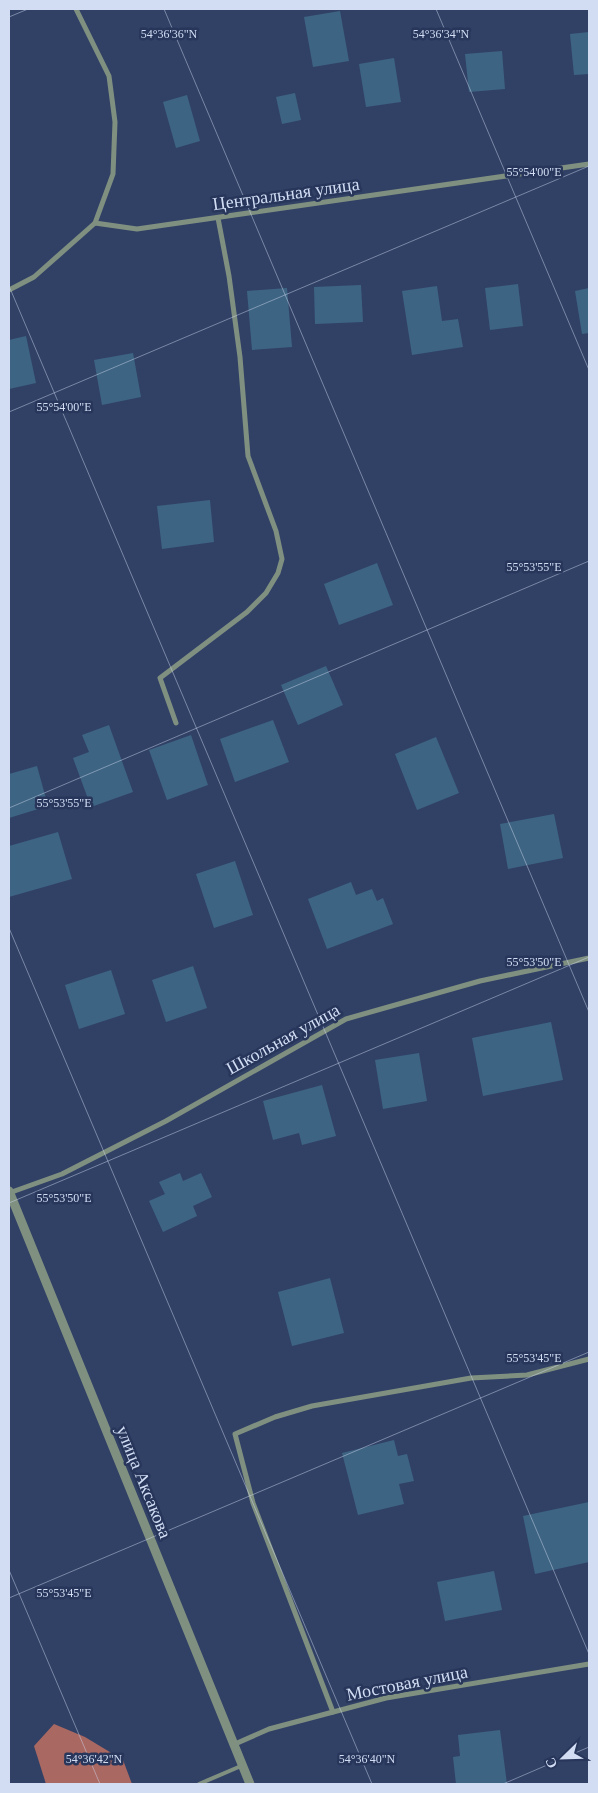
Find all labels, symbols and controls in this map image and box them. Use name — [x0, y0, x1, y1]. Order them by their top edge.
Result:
text: 54°36'36"N — [141, 27, 198, 41]
text: 54°36'34"N — [413, 27, 470, 41]
text: 55°54'00"E — [506, 165, 562, 179]
street label: Центральная улица — [211, 174, 361, 214]
text: 55°54'00"E — [36, 400, 92, 414]
text: 55°53'55"E — [506, 560, 562, 574]
text: 55°53'55"E — [36, 796, 92, 810]
text: 55°53'50"E — [506, 955, 562, 969]
street label: Школьная улица — [223, 1000, 343, 1078]
text: 55°53'50"E — [36, 1191, 92, 1205]
text: 55°53'45"E — [506, 1351, 562, 1365]
street label: улица Аксакова — [112, 1423, 176, 1541]
text: 55°53'45"E — [36, 1586, 92, 1600]
street label: Мостовая улица — [345, 1661, 469, 1705]
north arrow — [538, 1733, 588, 1783]
text: 54°36'42"N — [66, 1752, 123, 1766]
text: 54°36'40"N — [339, 1752, 396, 1766]
text: С — [543, 1755, 560, 1770]

